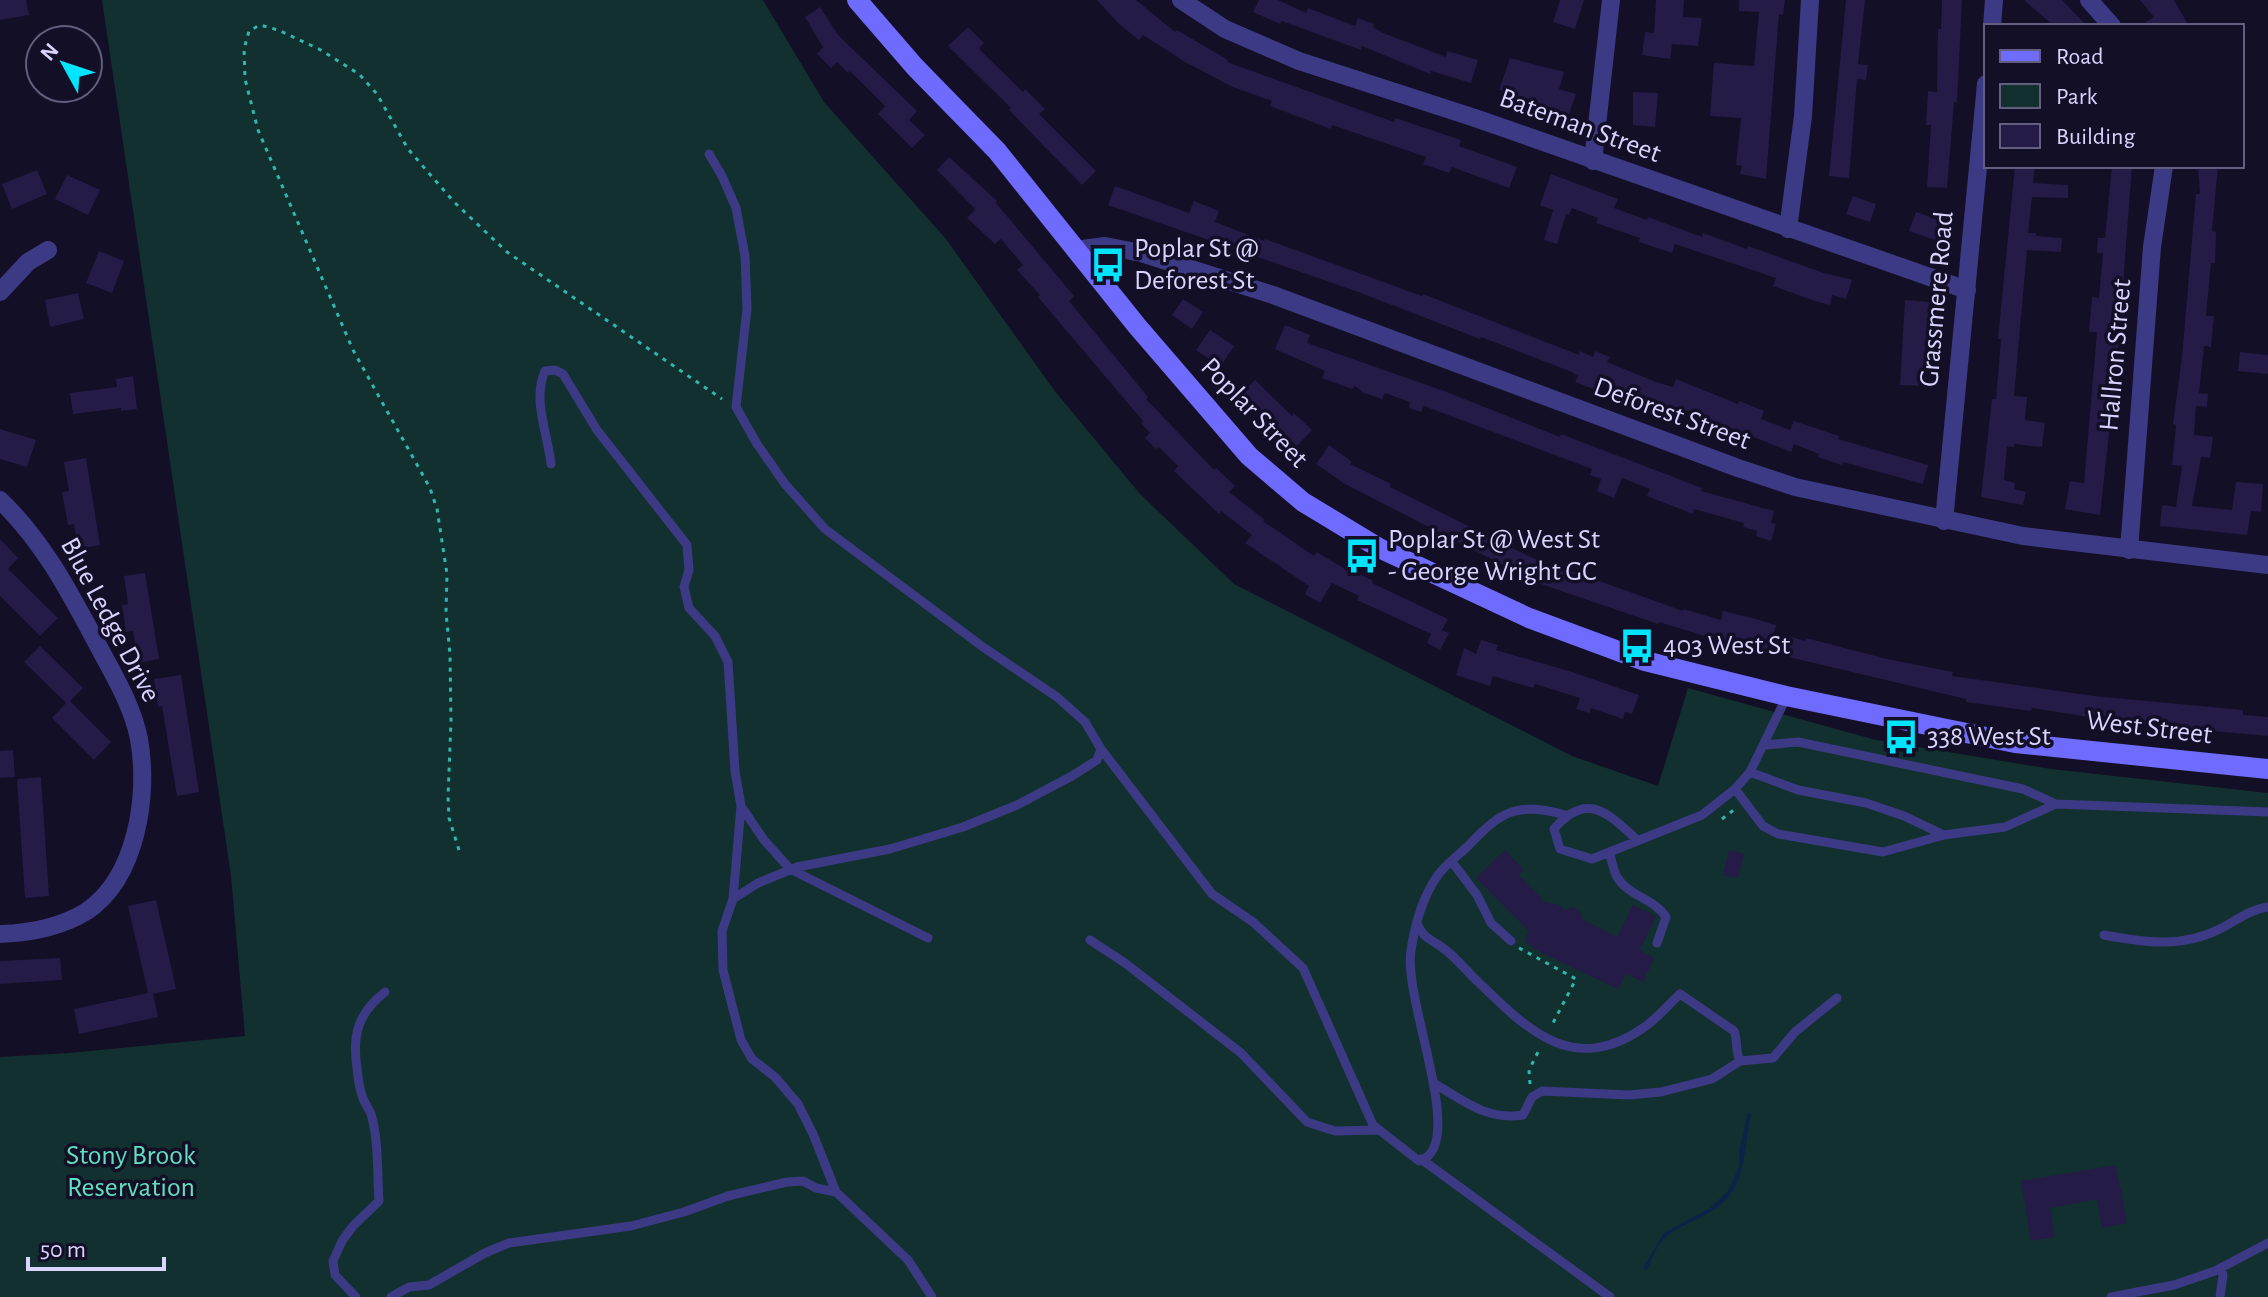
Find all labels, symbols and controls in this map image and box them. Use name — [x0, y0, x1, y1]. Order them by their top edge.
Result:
north arrow — [24, 24, 104, 104]
legend — [1984, 24, 2244, 168]
text: N — [36, 39, 63, 65]
text: Road — [2056, 45, 2104, 69]
street label: Bateman Street — [1496, 84, 1664, 168]
text: Park — [2056, 85, 2097, 109]
text: Building — [2056, 125, 2135, 149]
street label: Grassmere Road — [1915, 210, 1959, 388]
place label: Poplar St @ Deforest St — [1134, 235, 1259, 295]
bus stop icon: Poplar St @ Deforest St — [1089, 246, 1127, 284]
street label: Hallron Street — [2095, 278, 2137, 432]
street label: Poplar Street — [1195, 353, 1313, 473]
street label: Deforest Street — [1590, 373, 1754, 455]
place label: Poplar St @ West St - George Wright GC — [1388, 526, 1600, 586]
street label: Blue Ledge Drive — [55, 533, 165, 707]
bus stop icon: Poplar St @ West St - George Wright GC — [1343, 537, 1381, 575]
bus stop icon: 403 West St — [1618, 627, 1656, 665]
place label: 403 West St — [1663, 632, 1790, 660]
street label: West Street — [2085, 706, 2214, 750]
bus stop icon: 338 West St — [1882, 718, 1920, 756]
place label: 338 West St — [1927, 723, 2051, 751]
park label: Stony Brook Reservation — [66, 1142, 196, 1202]
scale bar — [28, 1221, 164, 1271]
text: 50 m — [40, 1238, 86, 1262]

